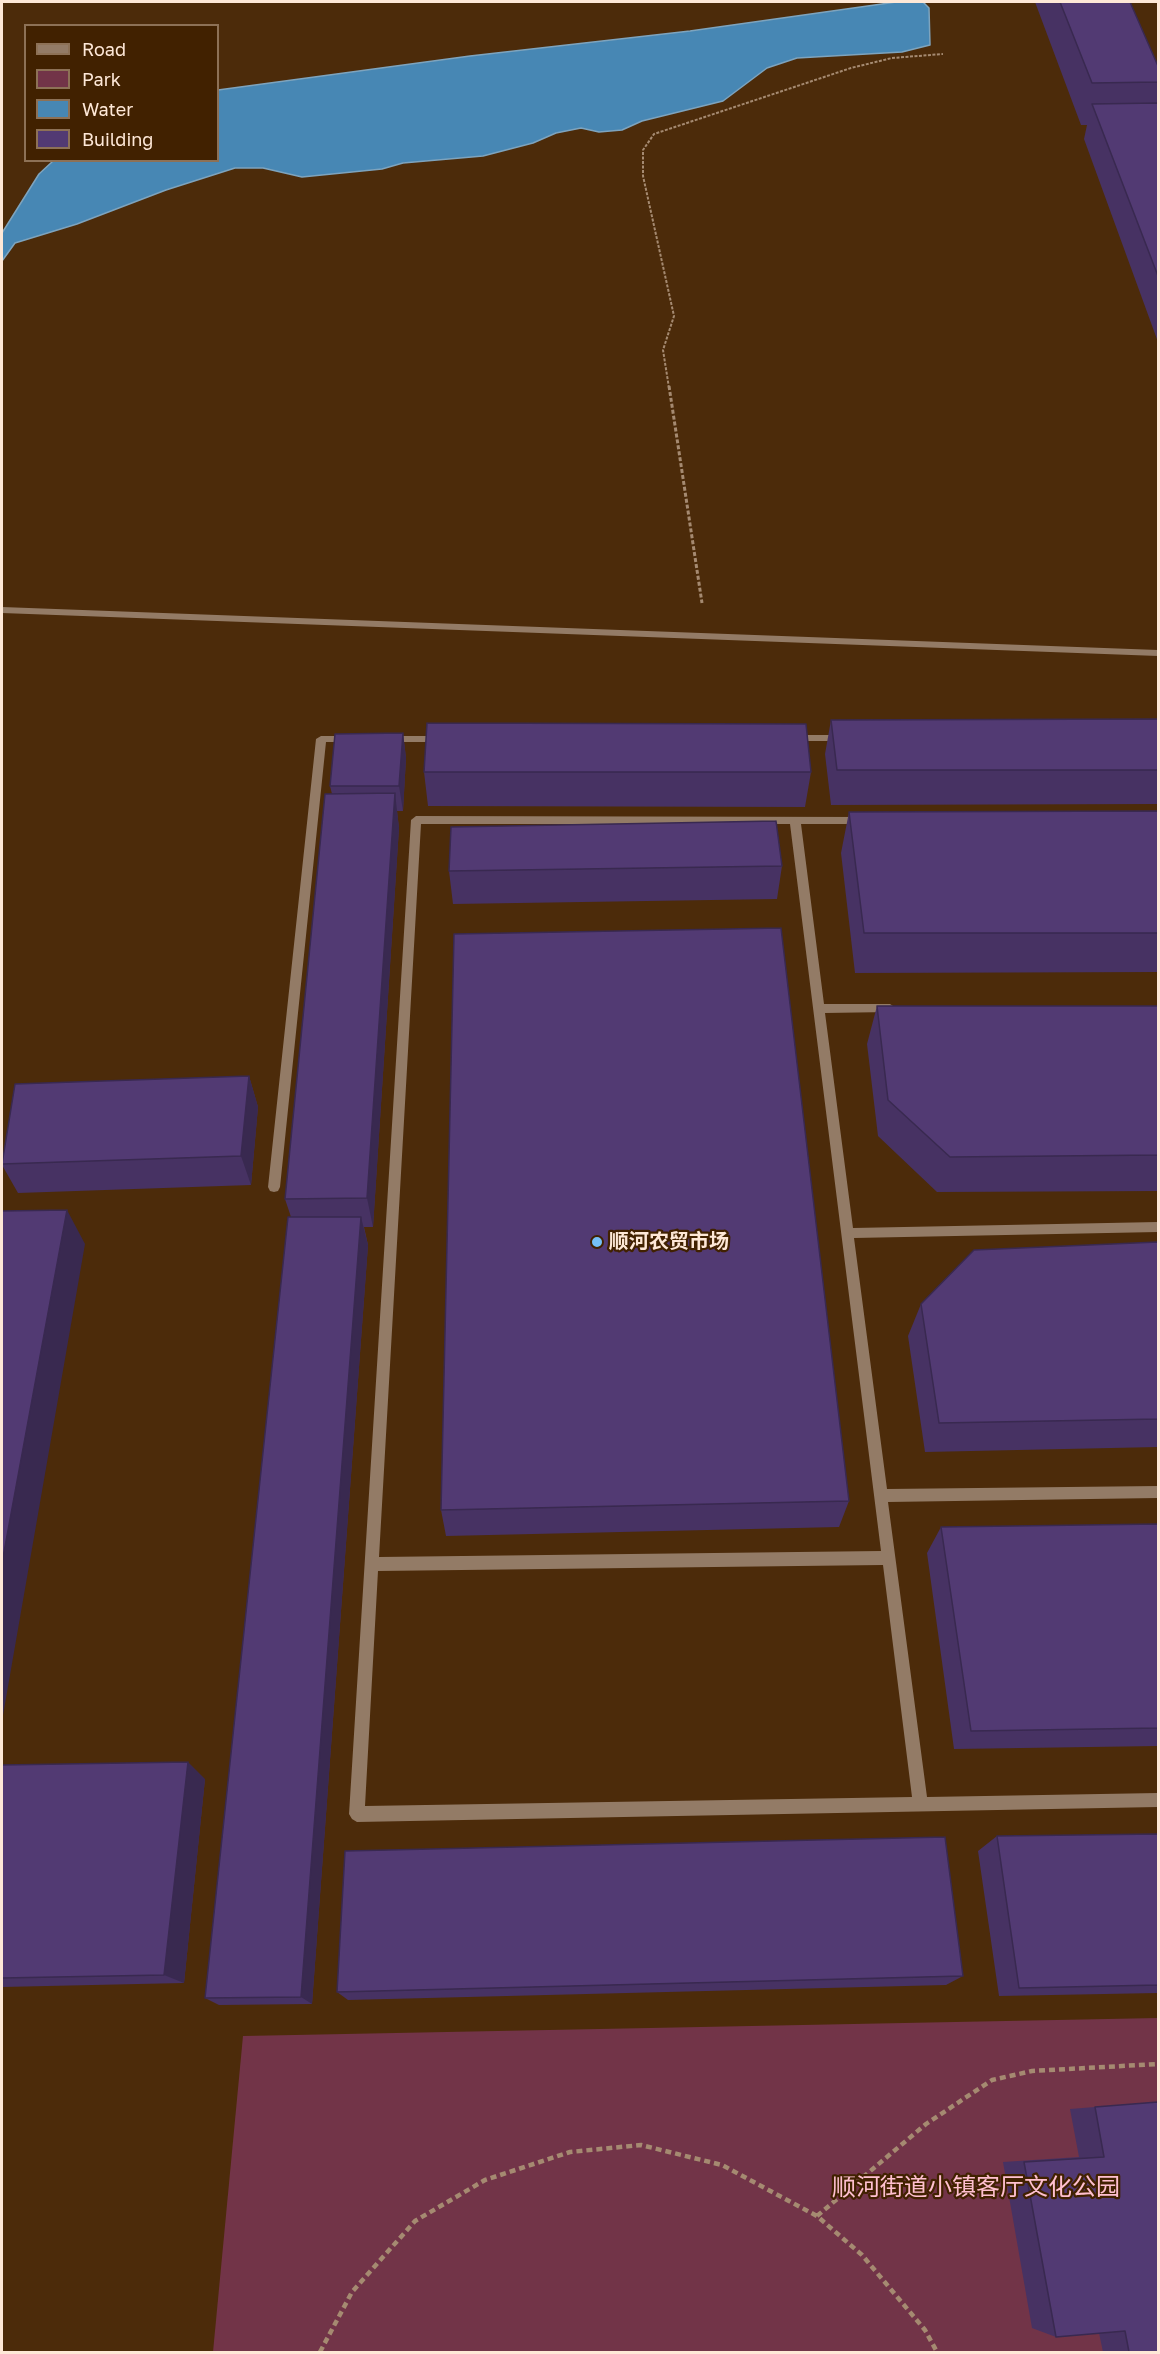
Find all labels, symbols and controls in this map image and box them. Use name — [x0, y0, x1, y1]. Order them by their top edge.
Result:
legend — [24, 24, 219, 162]
text: Road — [82, 38, 126, 60]
text: Park — [82, 68, 121, 90]
text: Water — [82, 98, 133, 120]
text: Building — [82, 128, 153, 150]
place label: 顺河农贸市场 — [609, 1230, 729, 1254]
marker: 顺河农贸市场 — [590, 1235, 604, 1249]
park label: 顺河街道小镇客厅文化公园 — [832, 2173, 1120, 2201]

